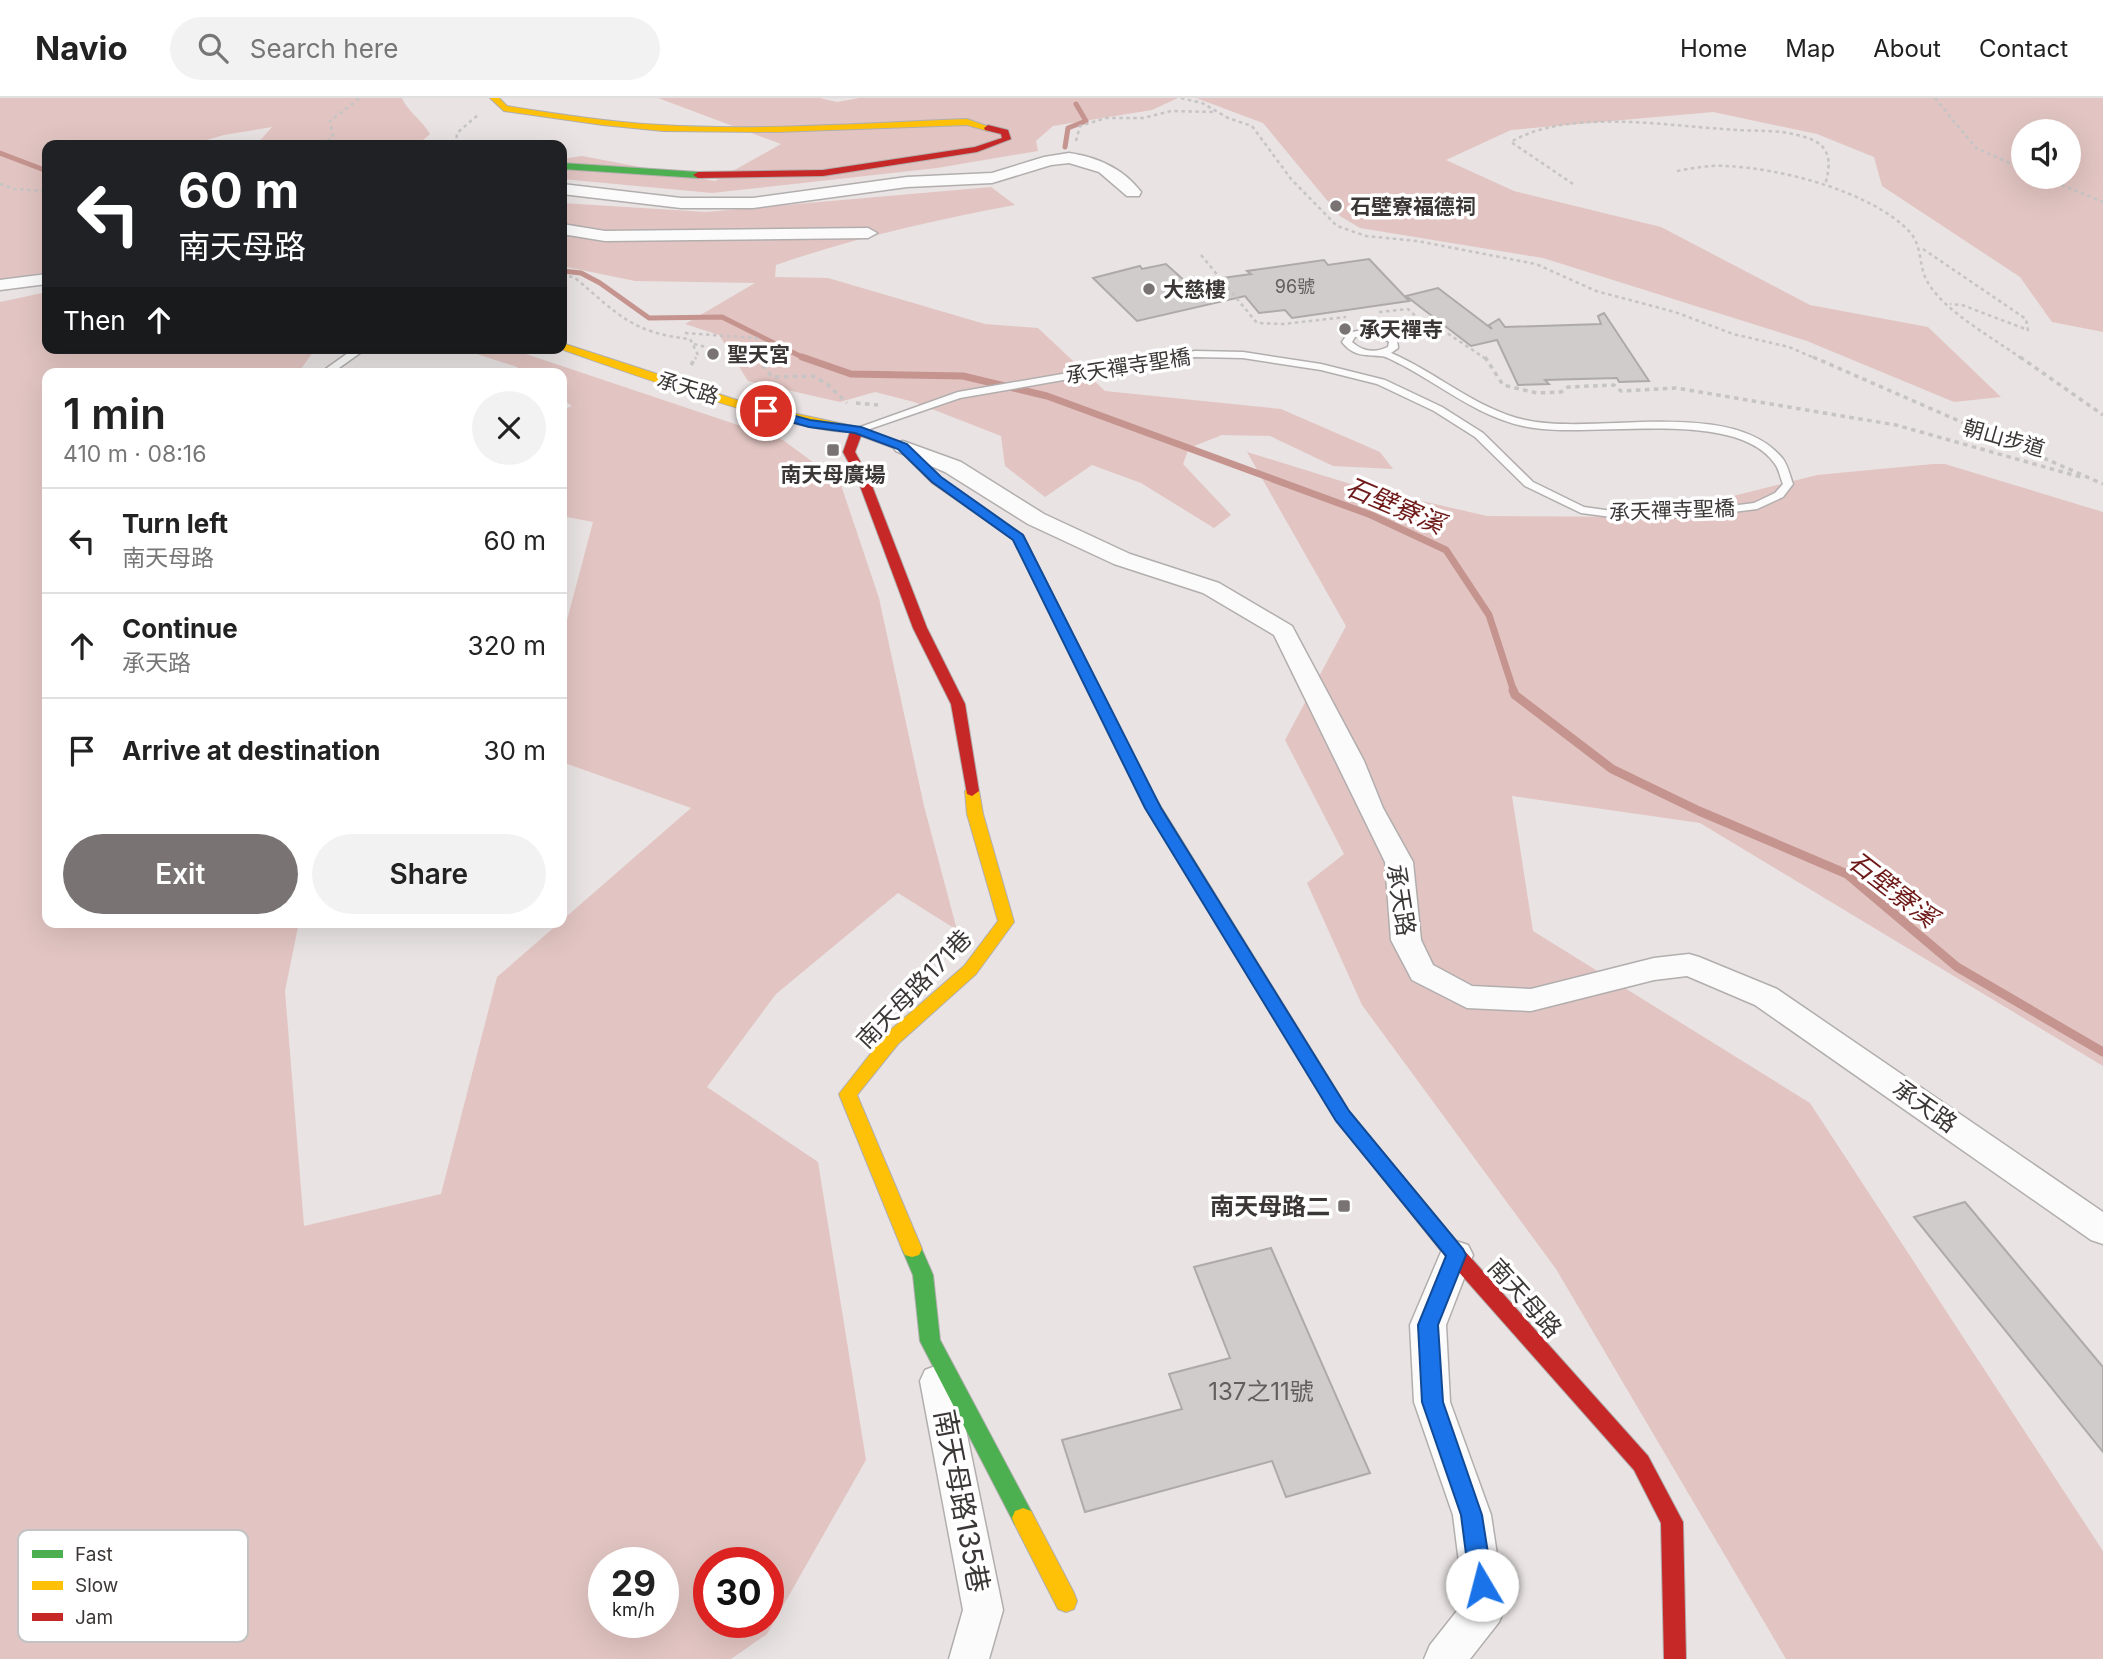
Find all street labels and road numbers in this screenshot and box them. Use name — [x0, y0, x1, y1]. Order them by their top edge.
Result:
street label: 承天禪寺聖橋 — [1064, 344, 1192, 388]
street label: 承天路 — [654, 367, 722, 409]
street label: 朝山步道 — [1960, 414, 2048, 462]
street label: 承天禪寺聖橋 — [1609, 495, 1735, 525]
street label: 承天路 — [1381, 862, 1421, 938]
street label: 南天母路171巷 — [850, 924, 978, 1054]
street label: 承天路 — [1887, 1073, 1963, 1139]
street label: 南天母路 — [1482, 1253, 1568, 1343]
street label: 南天母路135巷 — [928, 1407, 996, 1595]

